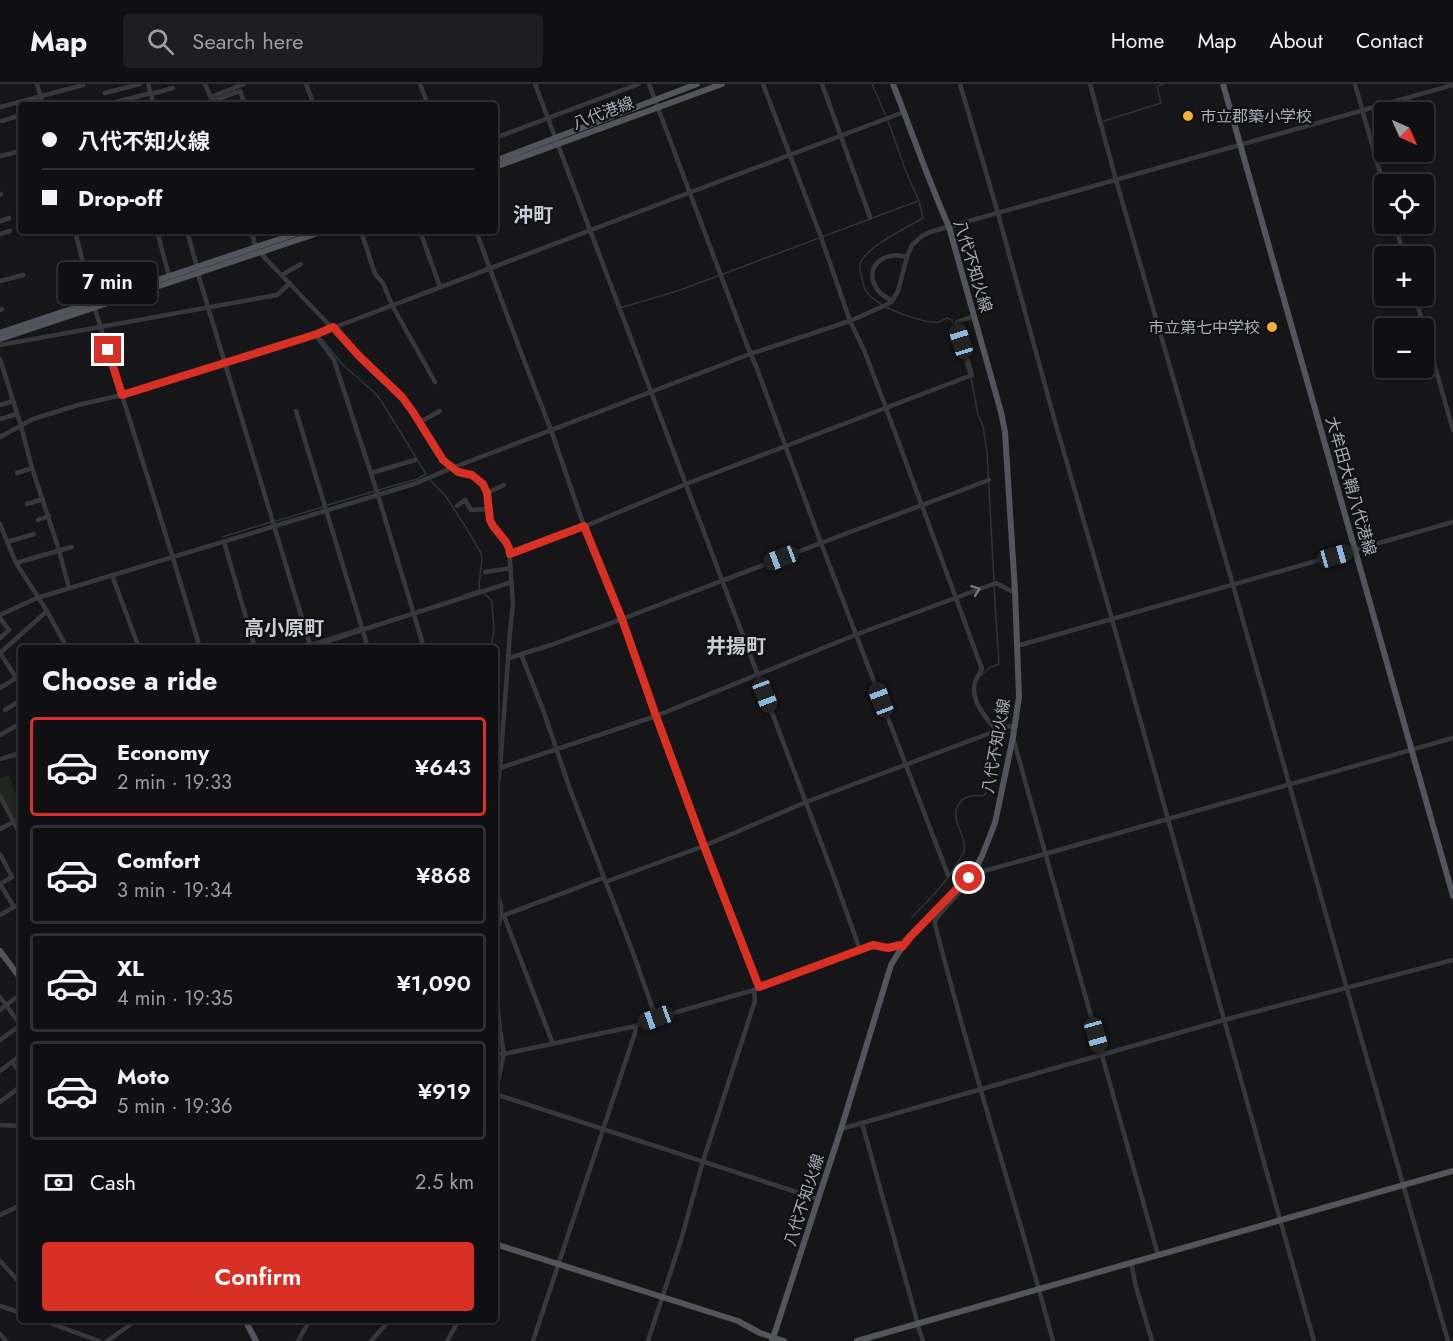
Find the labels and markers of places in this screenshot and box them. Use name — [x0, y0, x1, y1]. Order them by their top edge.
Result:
place label: 市立郡築小学校 — [1200, 105, 1312, 128]
marker: 市立郡築小学校 — [1181, 109, 1195, 123]
place label: 市立第七中学校 — [1148, 316, 1260, 339]
marker: 市立第七中学校 — [1265, 320, 1279, 334]

